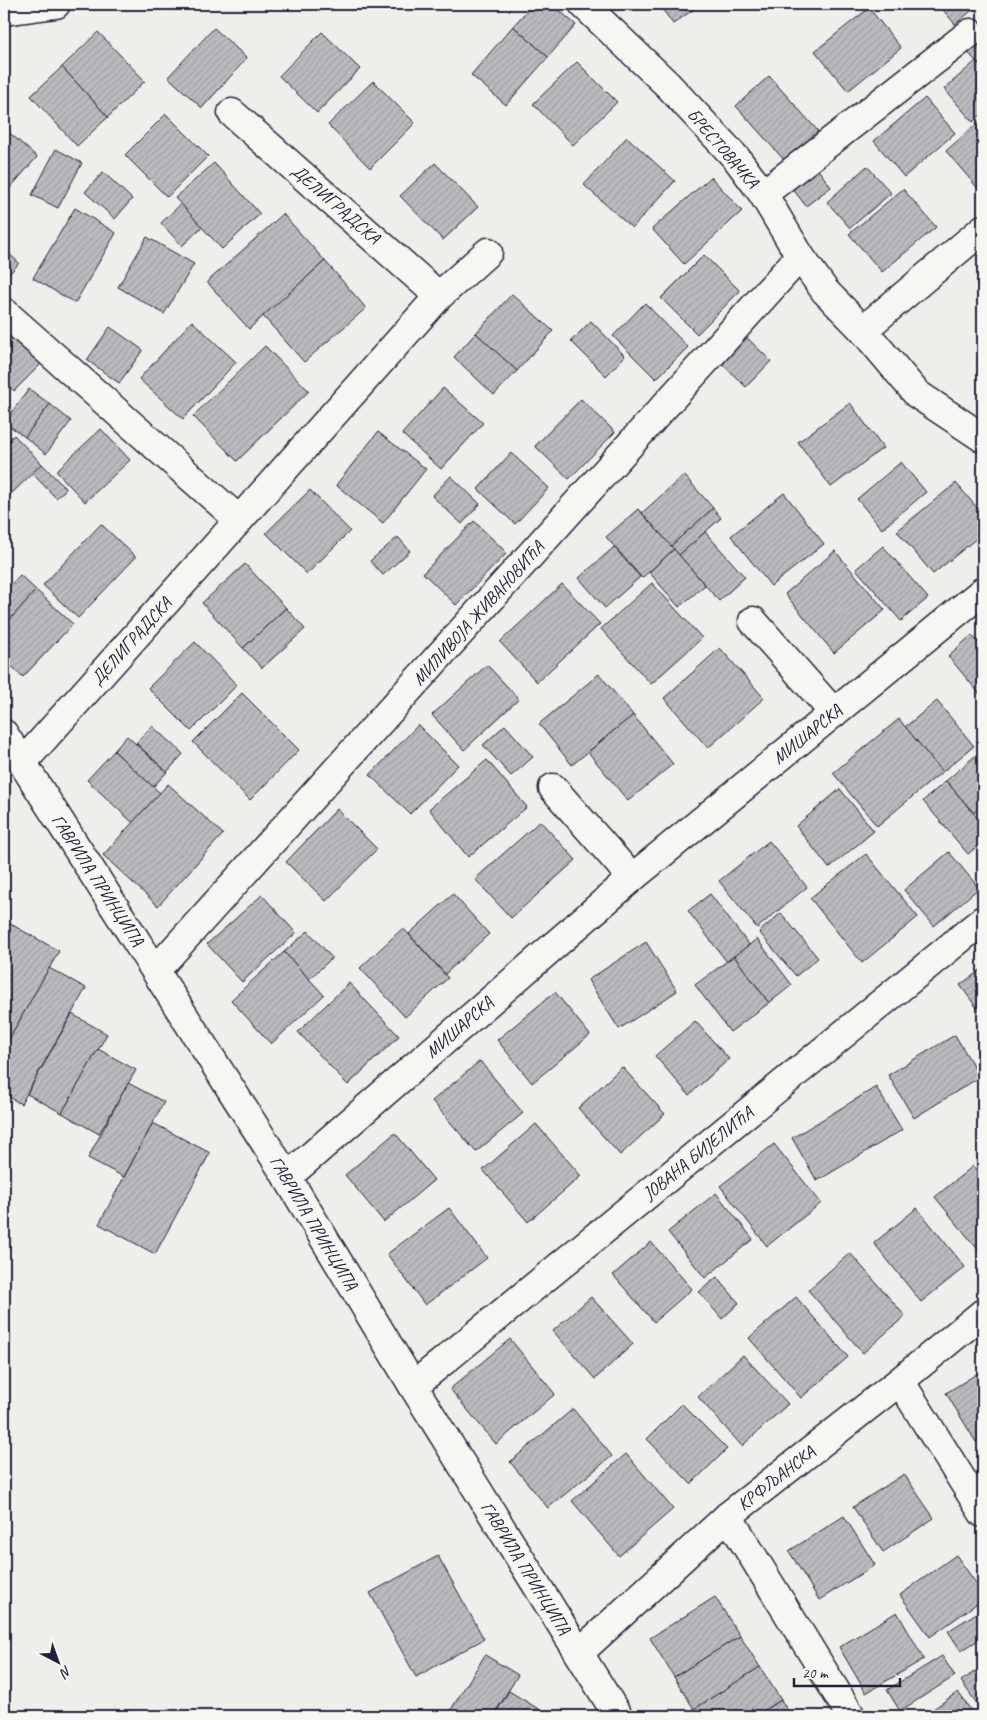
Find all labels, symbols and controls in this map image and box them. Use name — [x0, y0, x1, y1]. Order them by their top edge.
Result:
street label: БРЕСТОВАЧКА — [682, 104, 764, 193]
street label: ДЕЛИГРАДСКА — [287, 160, 386, 249]
street label: МИЛИВОЈА ЖИВАНОВИЋА — [407, 536, 549, 690]
street label: ДЕЛИГРАДСКА — [86, 592, 177, 689]
street label: МИШАРСКА — [768, 699, 847, 769]
street label: ГАВРИЛА ПРИНЦИПА — [47, 810, 149, 951]
street label: МИШАРСКА — [420, 991, 498, 1063]
street label: ЈОВАНА БИЈЕЛИЋА — [638, 1101, 758, 1205]
street label: ГАВРИЛА ПРИНЦИПА — [265, 1152, 363, 1295]
street label: КРФЉАНСКА — [733, 1440, 820, 1515]
street label: ГАВРИЛА ПРИНЦИПА — [476, 1497, 576, 1639]
north arrow — [32, 1638, 82, 1688]
scale bar — [794, 1655, 901, 1687]
text: N — [56, 1662, 75, 1682]
text: 20 m — [802, 1664, 829, 1683]

